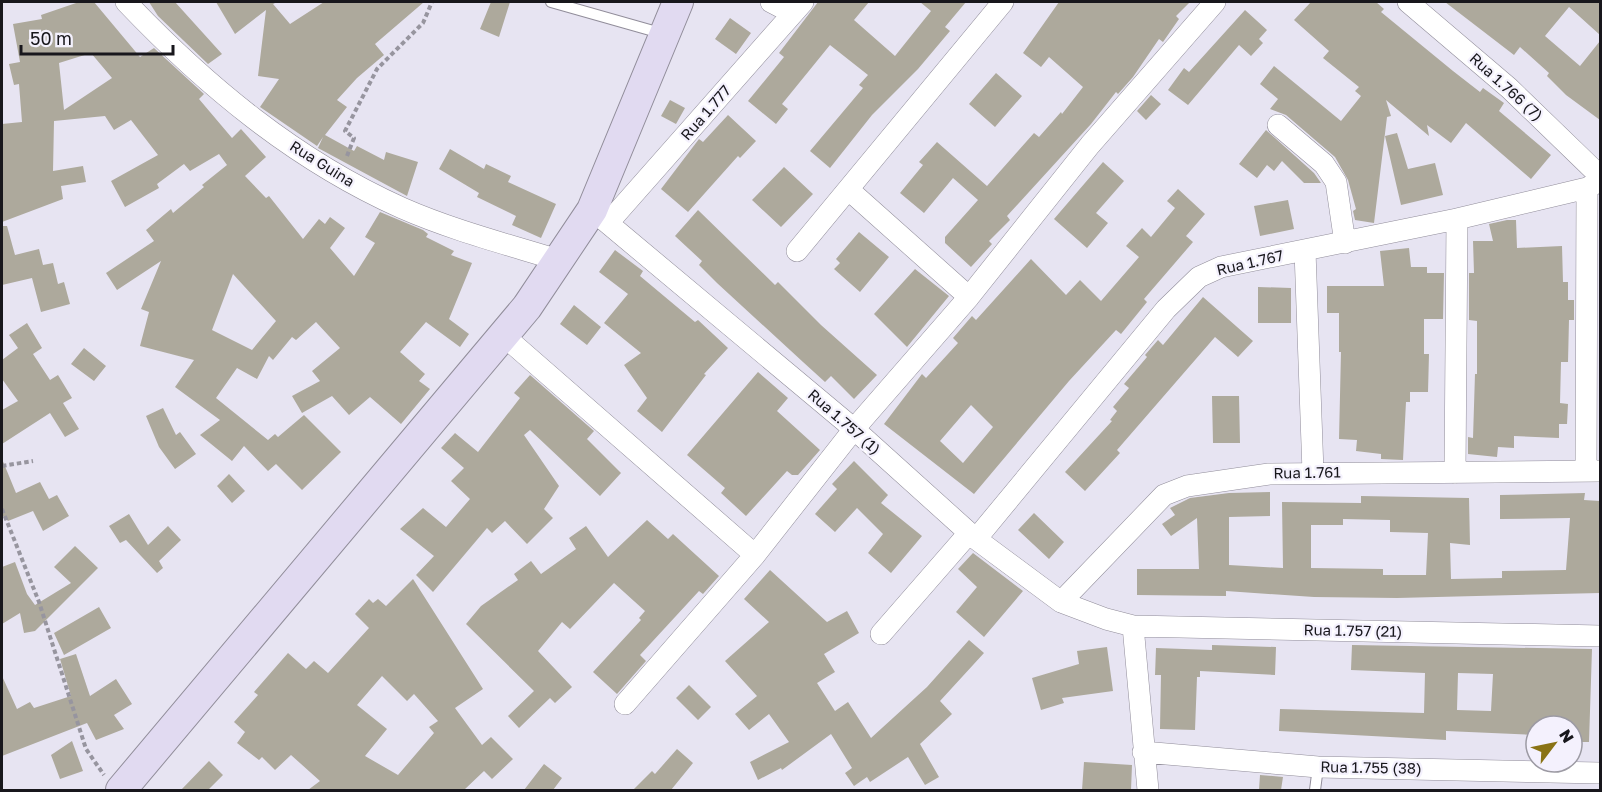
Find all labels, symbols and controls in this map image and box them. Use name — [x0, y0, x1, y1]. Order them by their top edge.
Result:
scale bar — [21, 18, 172, 56]
text: 50 m — [30, 27, 72, 49]
street label: Rua 1.766 (7) — [1466, 49, 1547, 124]
street label: Rua 1.777 — [677, 81, 734, 143]
street label: Rua Guina — [287, 136, 358, 190]
street label: Rua 1.767 — [1215, 246, 1285, 278]
street label: Rua 1.757 (1) — [805, 385, 885, 458]
street label: Rua 1.761 — [1273, 462, 1341, 482]
street label: Rua 1.757 (21) — [1304, 620, 1403, 640]
north arrow — [1524, 714, 1584, 774]
text: N — [1555, 726, 1578, 747]
street label: Rua 1.755 (38) — [1320, 757, 1422, 777]

